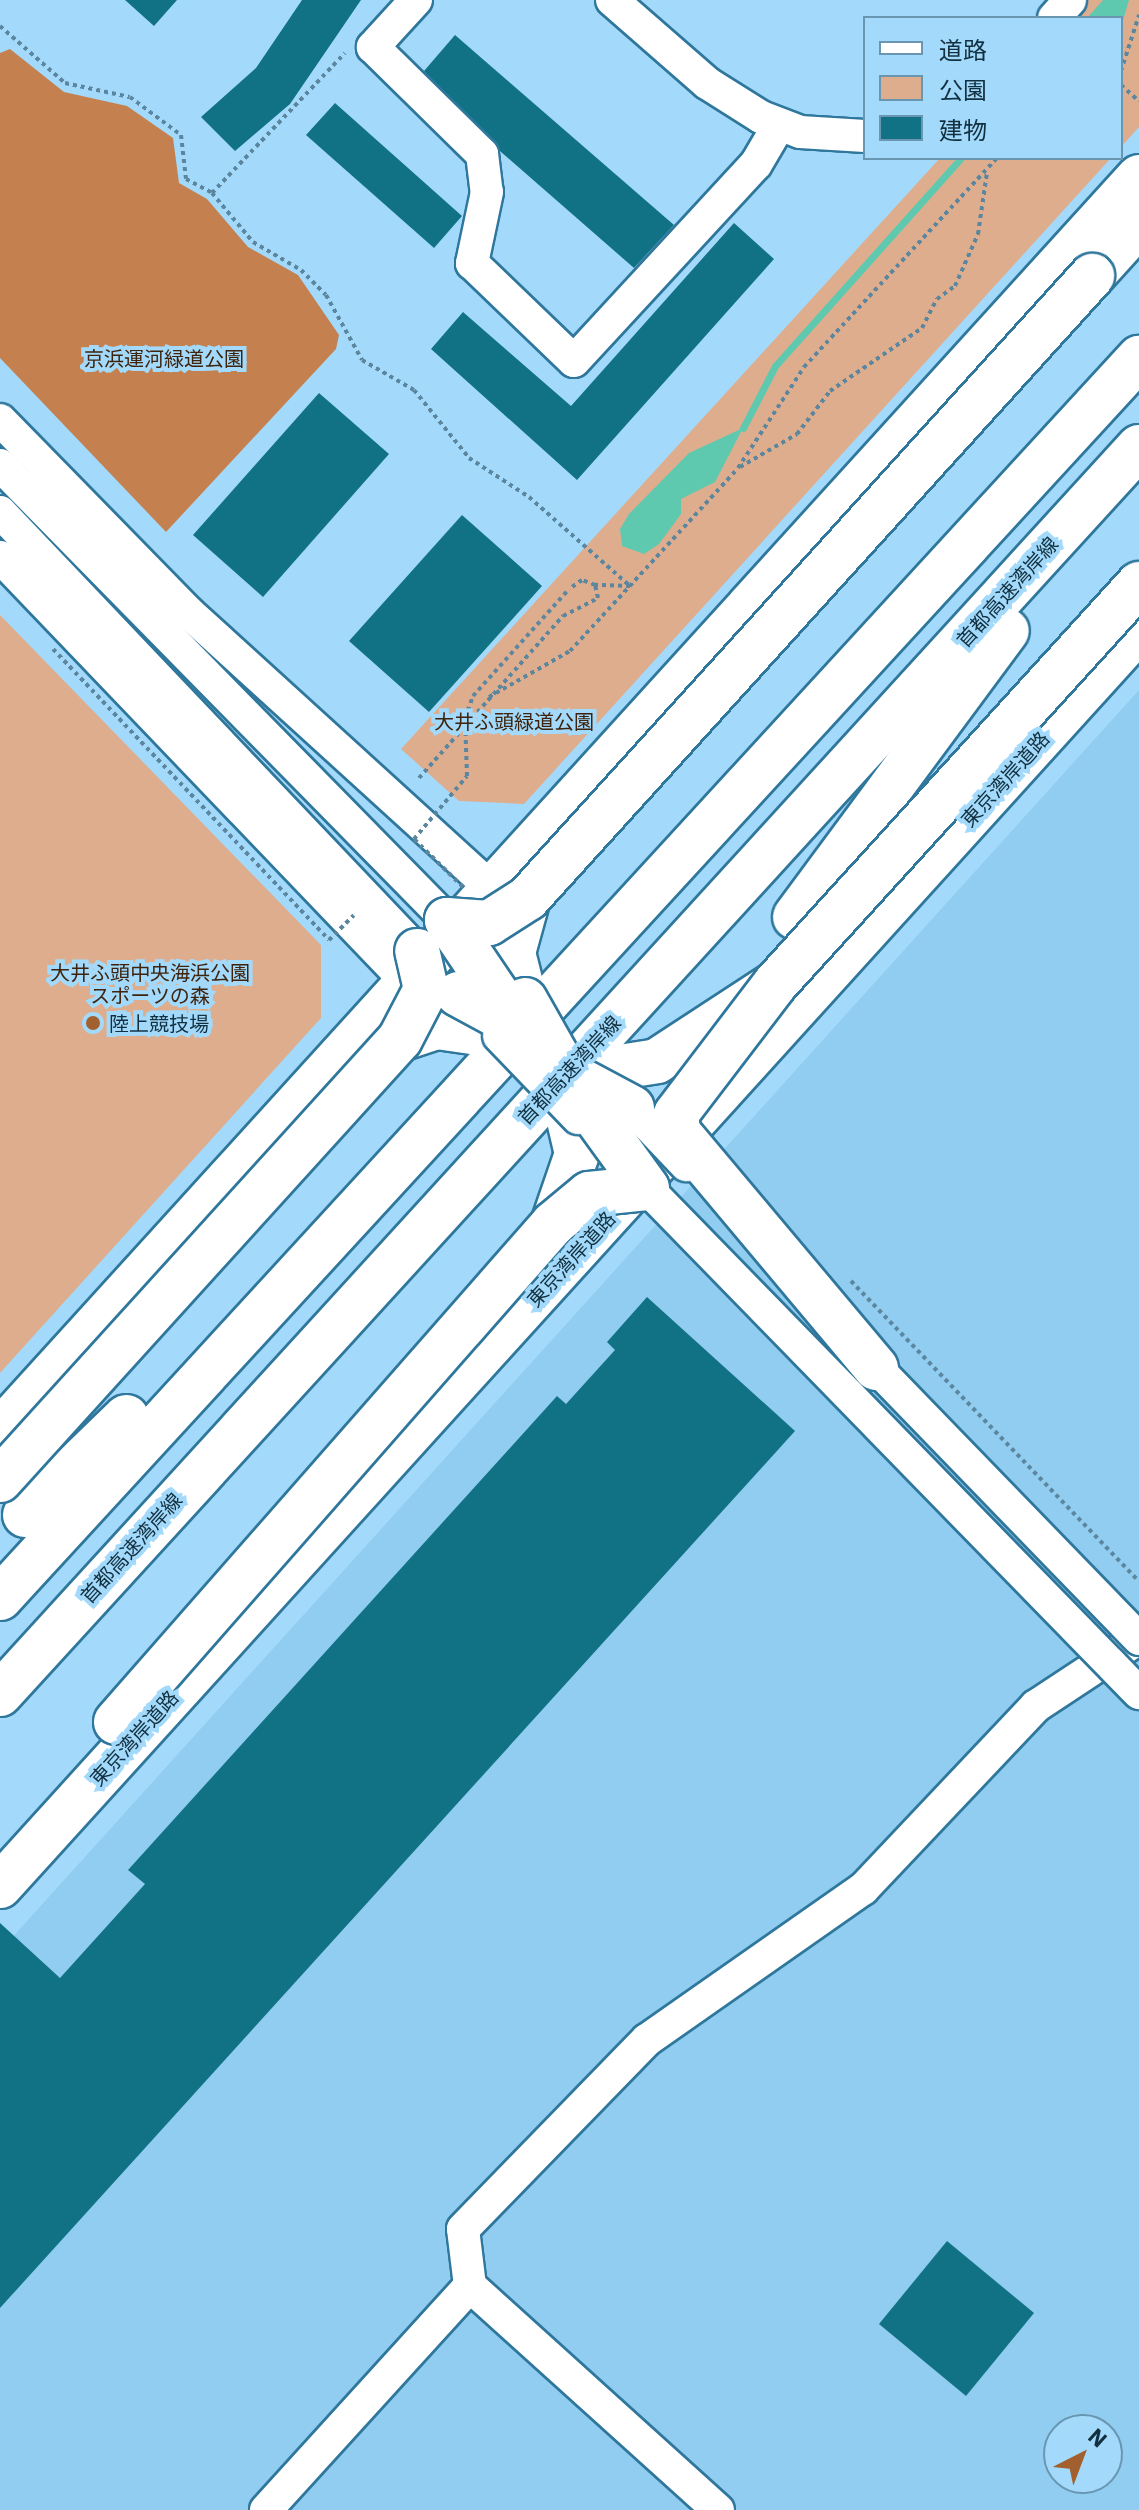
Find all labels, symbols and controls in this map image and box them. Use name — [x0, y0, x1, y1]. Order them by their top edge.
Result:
legend — [863, 16, 1123, 160]
text: 道路 — [939, 34, 987, 66]
text: 公園 — [939, 74, 987, 106]
text: 建物 — [939, 114, 987, 146]
park label: 京浜運河緑道公園 — [84, 346, 244, 370]
street label: 首都高速湾岸線 — [951, 532, 1063, 652]
park label: 大井ふ頭緑道公園 — [434, 709, 594, 733]
street label: 東京湾岸道路 — [956, 726, 1054, 832]
park label: 大井ふ頭中央海浜公園 スポーツの森 — [50, 961, 250, 1008]
place label: 陸上競技場 — [109, 1011, 209, 1035]
street label: 首都高速湾岸線 — [512, 1011, 626, 1129]
marker: 陸上競技場 — [84, 1014, 102, 1032]
street label: 東京湾岸道路 — [522, 1206, 620, 1312]
street label: 首都高速湾岸線 — [75, 1488, 187, 1608]
street label: 東京湾岸道路 — [85, 1685, 183, 1791]
north arrow — [1043, 2414, 1123, 2494]
text: N — [1082, 2421, 1114, 2453]

